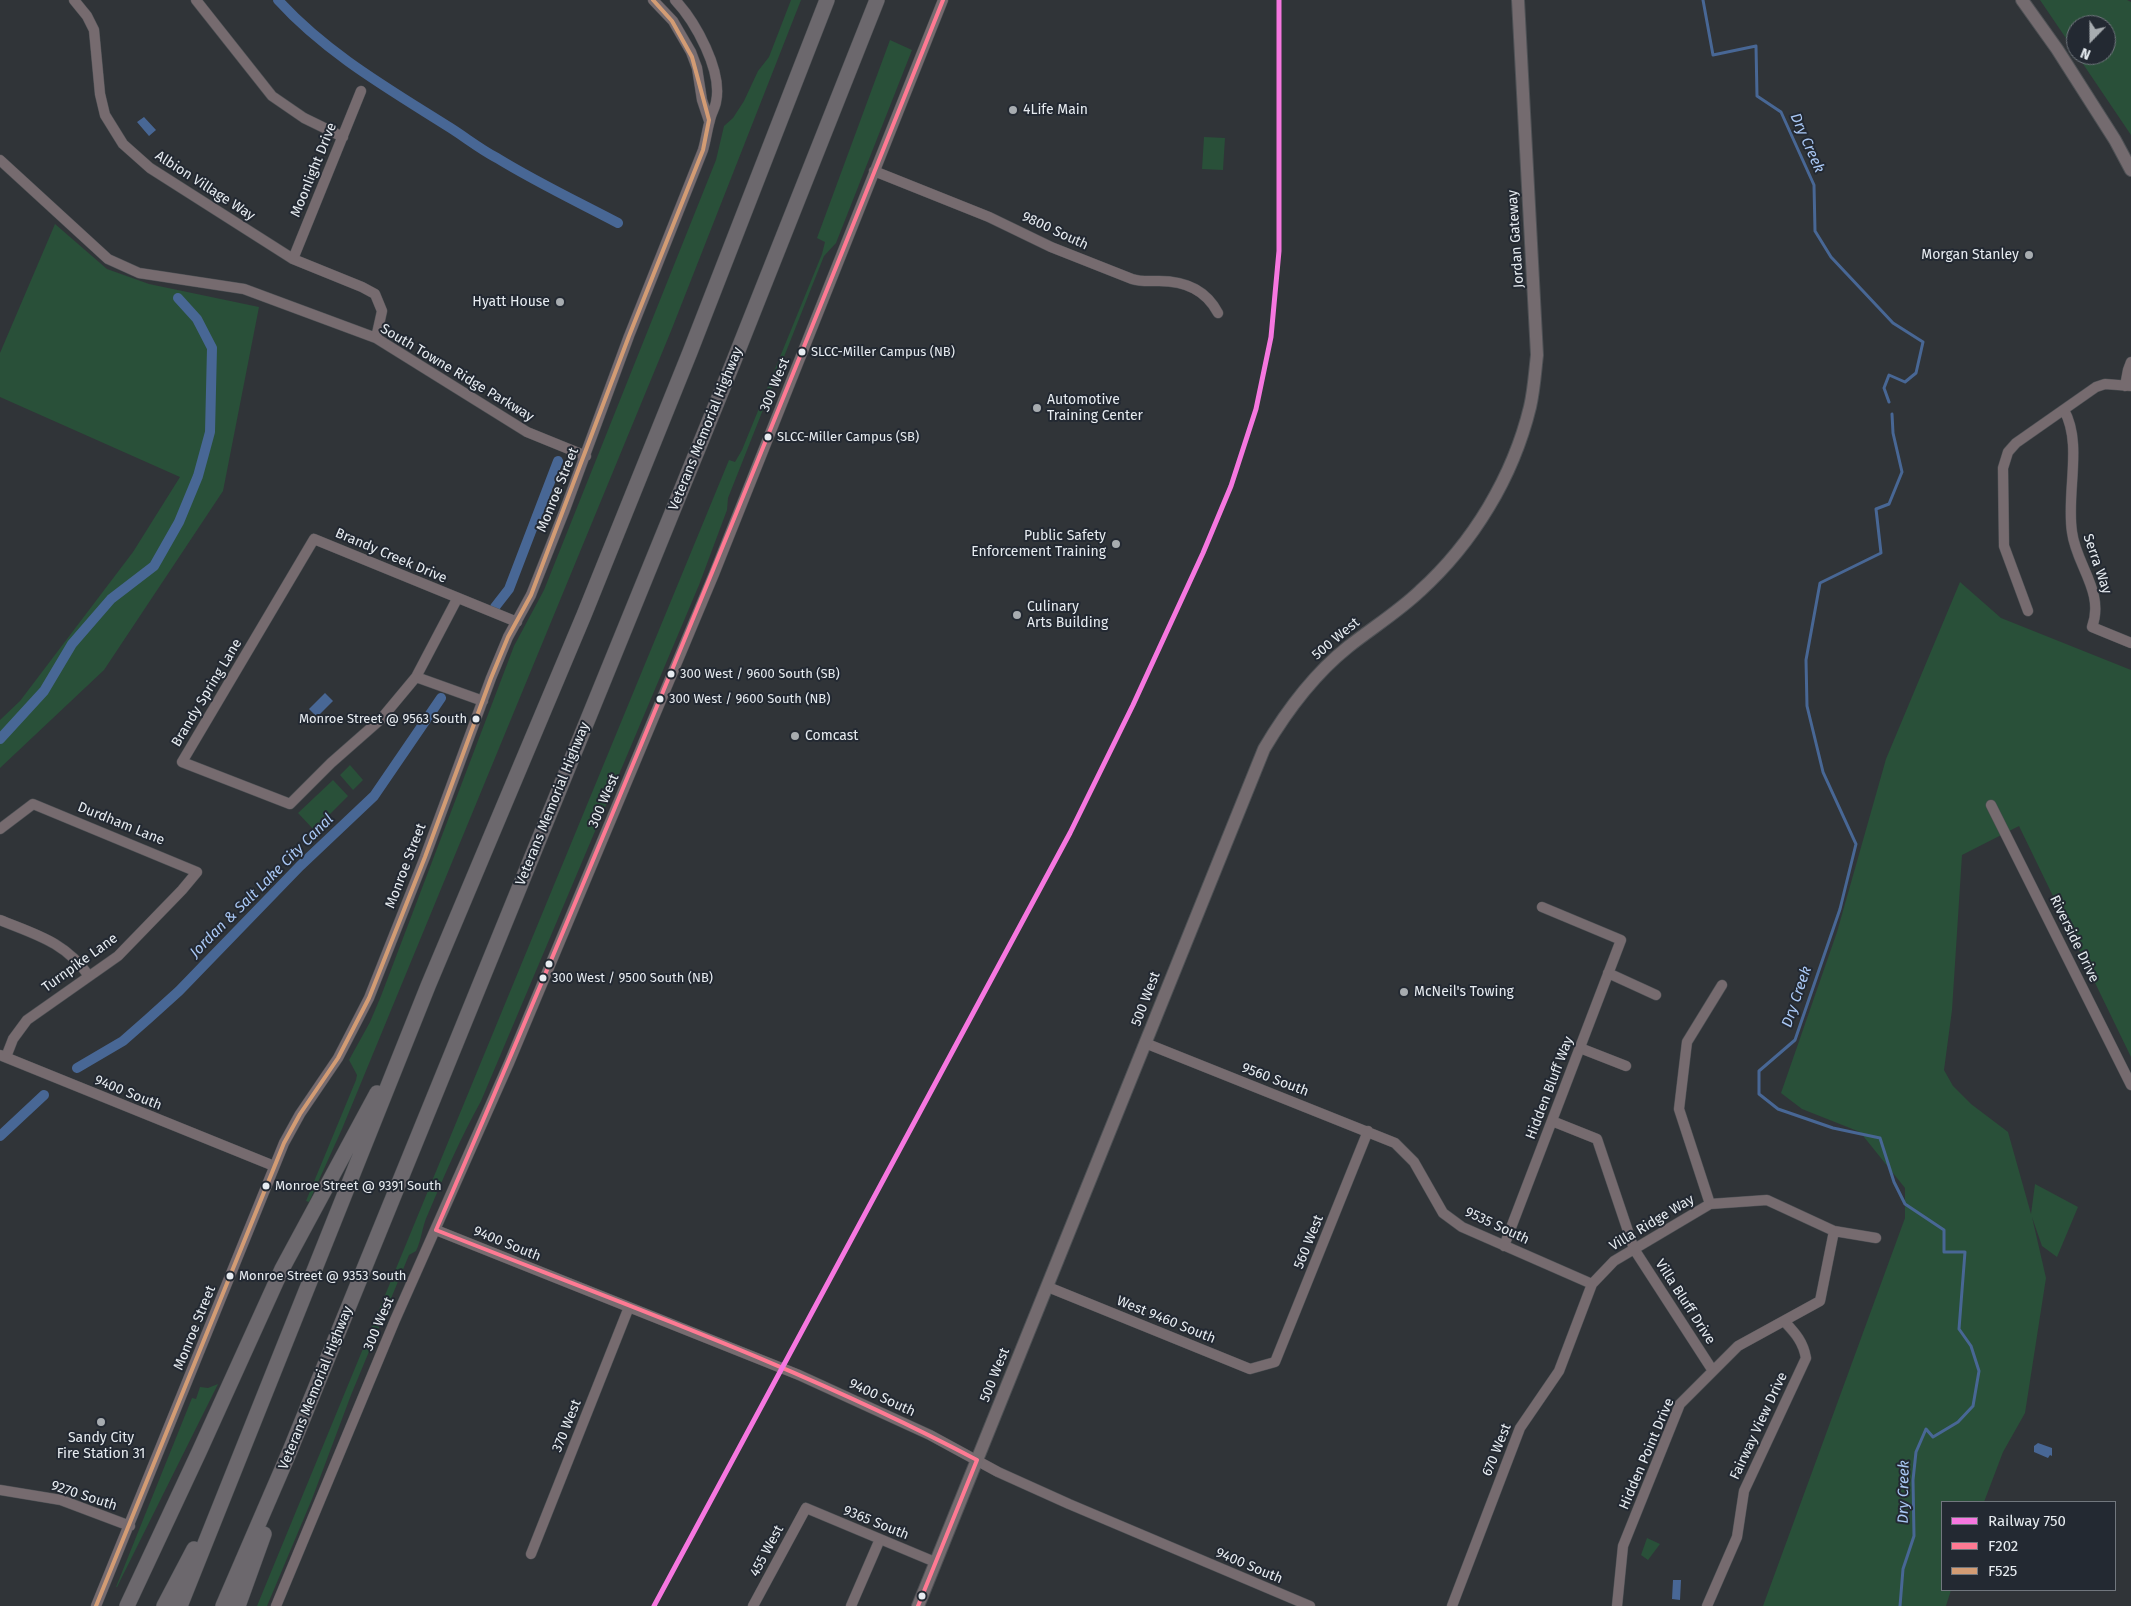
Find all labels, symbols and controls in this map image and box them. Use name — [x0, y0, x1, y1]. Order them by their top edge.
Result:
north arrow — [2066, 15, 2116, 65]
text: N — [2078, 44, 2093, 63]
place label: 4Life Main — [1023, 102, 1088, 118]
marker: 4Life Main — [1007, 104, 1019, 116]
water label: Dry Creek — [1786, 110, 1828, 176]
street label: Moonlight Drive — [287, 120, 341, 220]
street label: Albion Village Way — [152, 147, 258, 225]
street label: Jordan Gateway — [1504, 189, 1528, 289]
street label: 9800 South — [1019, 208, 1091, 254]
place label: Morgan Stanley — [1921, 247, 2019, 263]
marker: Morgan Stanley — [2023, 249, 2035, 261]
place label: Hyatt House — [472, 294, 550, 310]
marker: Hyatt House — [554, 296, 566, 308]
street label: South Towne Ridge Parkway — [377, 320, 537, 426]
place label: SLCC-Miller Campus (NB) — [811, 344, 955, 360]
street label: Veterans Memorial Highway — [665, 345, 747, 513]
marker: SLCC-Miller Campus (NB) — [797, 347, 807, 357]
street label: 300 West — [757, 355, 793, 415]
place label: Automotive Training Center — [1047, 392, 1143, 424]
marker: Automotive Training Center — [1031, 402, 1043, 414]
place label: SLCC-Miller Campus (SB) — [777, 429, 919, 445]
marker: SLCC-Miller Campus (SB) — [763, 432, 773, 442]
street label: Monroe Street — [533, 445, 583, 535]
street label: Brandy Creek Drive — [333, 525, 449, 587]
place label: Public Safety Enforcement Training — [971, 528, 1106, 560]
street label: Serra Way — [2079, 532, 2115, 596]
marker: Public Safety Enforcement Training — [1110, 538, 1122, 550]
place label: Culinary Arts Building — [1027, 599, 1108, 632]
marker: Culinary Arts Building — [1011, 609, 1023, 621]
street label: 500 West — [1309, 614, 1363, 664]
street label: Brandy Spring Lane — [168, 636, 246, 750]
place label: 300 West / 9600 South (SB) — [680, 666, 840, 682]
marker: 300 West / 9600 South (SB) — [666, 669, 676, 679]
place label: 300 West / 9600 South (NB) — [669, 691, 830, 707]
marker: 300 West / 9600 South (NB) — [655, 694, 665, 704]
place label: Monroe Street @ 9563 South — [299, 711, 467, 727]
marker: Monroe Street @ 9563 South — [471, 714, 481, 724]
street label: Veterans Memorial Highway — [512, 720, 594, 888]
place label: Comcast — [805, 728, 858, 744]
marker: Comcast — [789, 730, 801, 742]
street label: 300 West — [585, 771, 623, 831]
street label: Durdham Lane — [75, 799, 167, 849]
water label: Jordan & Salt Lake City Canal — [186, 810, 338, 962]
street label: Monroe Street — [382, 821, 430, 911]
street label: Riverside Drive — [2046, 893, 2102, 985]
street label: Turnpike Lane — [39, 930, 121, 996]
unlabelled marker — [544, 959, 554, 969]
water label: Dry Creek — [1778, 964, 1816, 1030]
street label: 500 West — [1128, 969, 1164, 1029]
place label: 300 West / 9500 South (NB) — [552, 970, 713, 986]
marker: 300 West / 9500 South (NB) — [538, 973, 548, 983]
place label: McNeil's Towing — [1414, 984, 1514, 1000]
marker: McNeil's Towing — [1398, 986, 1410, 998]
street label: Hidden Bluff Way — [1523, 1034, 1577, 1142]
street label: 9560 South — [1239, 1060, 1311, 1100]
street label: 9400 South — [92, 1072, 164, 1114]
place label: Monroe Street @ 9391 South — [275, 1178, 442, 1194]
marker: Monroe Street @ 9391 South — [261, 1181, 271, 1191]
street label: Villa Ridge Way — [1607, 1191, 1697, 1255]
street label: 9535 South — [1462, 1204, 1532, 1248]
street label: 560 West — [1291, 1213, 1327, 1271]
street label: 9400 South — [471, 1223, 543, 1265]
street label: Villa Bluff Drive — [1651, 1256, 1719, 1348]
place label: Monroe Street @ 9353 South — [239, 1268, 406, 1284]
marker: Monroe Street @ 9353 South — [225, 1271, 235, 1281]
street label: Monroe Street — [170, 1283, 220, 1373]
street label: West 9460 South — [1114, 1293, 1218, 1347]
street label: 300 West — [360, 1294, 398, 1354]
street label: Veterans Memorial Highway — [275, 1304, 357, 1472]
street label: 500 West — [977, 1345, 1013, 1405]
street label: Fairway View Drive — [1727, 1370, 1791, 1482]
street label: 9400 South — [846, 1375, 918, 1421]
street label: Hidden Point Drive — [1616, 1396, 1678, 1512]
street label: 370 West — [549, 1397, 585, 1455]
marker: Sandy City Fire Station 31 — [95, 1416, 107, 1428]
street label: 670 West — [1479, 1421, 1515, 1479]
place label: Sandy City Fire Station 31 — [57, 1430, 145, 1462]
water label: Dry Creek — [1894, 1460, 1914, 1524]
street label: 9270 South — [49, 1477, 119, 1515]
legend — [1941, 1501, 2116, 1591]
street label: 9365 South — [841, 1502, 911, 1544]
text: Railway 750 — [1988, 1512, 2066, 1530]
street label: 455 West — [747, 1523, 787, 1579]
text: F202 — [1988, 1537, 2018, 1555]
street label: 9400 South — [1213, 1544, 1285, 1588]
text: F525 — [1988, 1562, 2017, 1580]
unlabelled marker — [917, 1591, 927, 1601]

